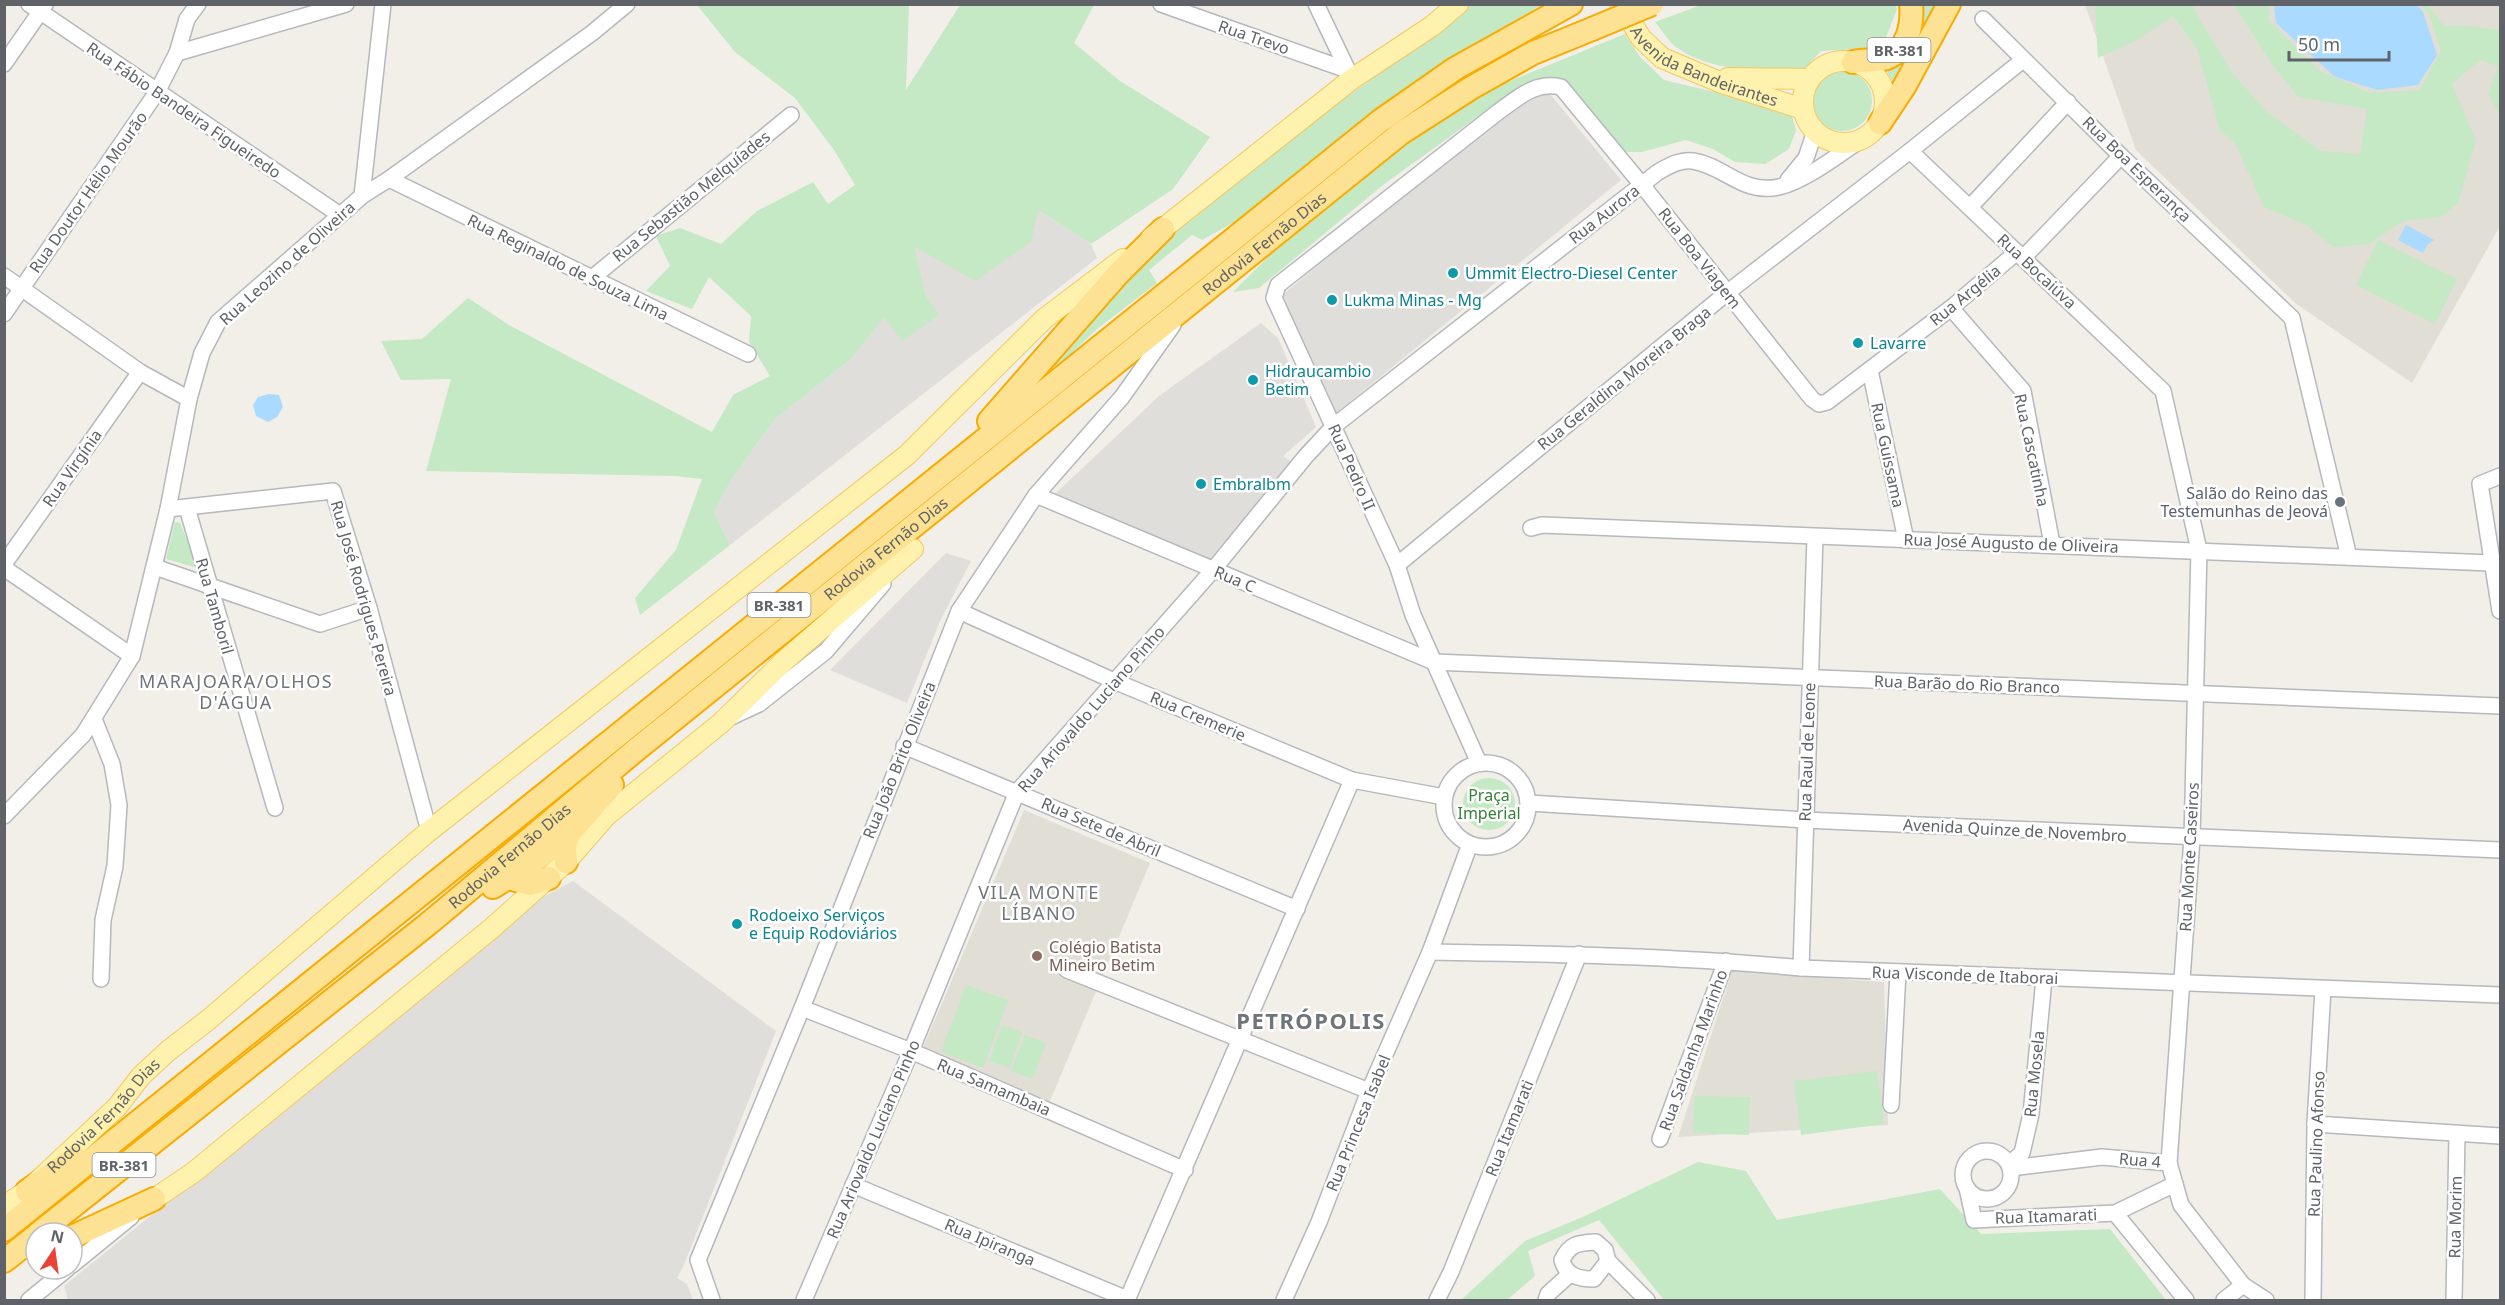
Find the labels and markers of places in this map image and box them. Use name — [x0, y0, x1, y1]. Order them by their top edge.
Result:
place label: Ummit Electro-Diesel Center — [1465, 262, 1678, 284]
marker: Ummit Electro-Diesel Center — [1446, 266, 1460, 280]
place label: Lukma Minas - Mg — [1344, 289, 1482, 311]
marker: Lukma Minas - Mg — [1325, 293, 1339, 307]
place label: Lavarre — [1870, 332, 1926, 354]
marker: Lavarre — [1851, 336, 1865, 350]
place label: Hidraucambio Betim — [1265, 360, 1371, 400]
marker: Hidraucambio Betim — [1246, 373, 1260, 387]
place label: Embralbm — [1213, 473, 1291, 495]
marker: Embralbm — [1194, 477, 1208, 491]
place label: Salão do Reino das Testemunhas de Jeová — [2160, 482, 2328, 522]
marker: Salão do Reino das Testemunhas de Jeová — [2333, 495, 2347, 509]
place label: Rodoeixo Serviços e Equip Rodoviários — [749, 904, 897, 944]
marker: Rodoeixo Serviços e Equip Rodoviários — [730, 917, 744, 931]
place label: Colégio Batista Mineiro Betim — [1049, 936, 1161, 976]
marker: Colégio Batista Mineiro Betim — [1030, 949, 1044, 963]

